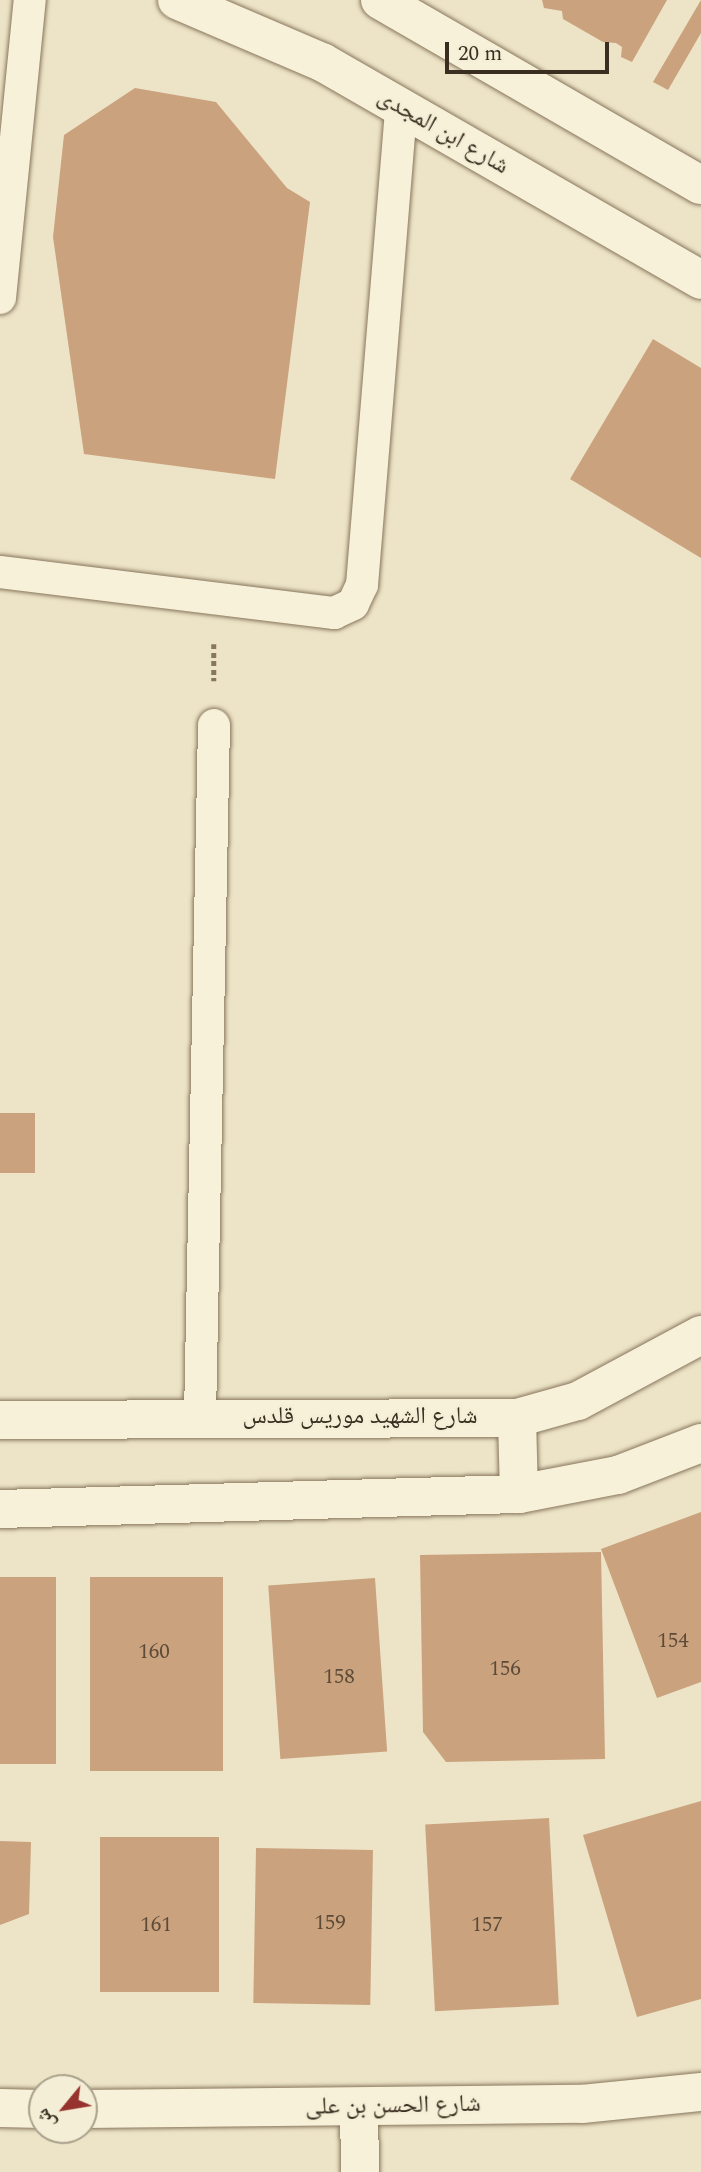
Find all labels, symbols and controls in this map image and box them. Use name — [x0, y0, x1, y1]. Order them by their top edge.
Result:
scale bar — [449, 28, 614, 72]
text: 20 m — [458, 38, 502, 70]
street label: شارع ابن المجدى — [372, 83, 514, 181]
street label: شارع الشهيد موريس قلدس — [242, 1403, 478, 1431]
house number: 154 — [657, 1628, 689, 1654]
house number: 160 — [138, 1639, 170, 1665]
house number: 156 — [489, 1656, 521, 1682]
house number: 158 — [323, 1664, 355, 1690]
house number: 159 — [314, 1910, 346, 1936]
house number: 161 — [140, 1912, 172, 1938]
house number: 157 — [471, 1912, 503, 1938]
north arrow — [28, 2074, 98, 2144]
street label: شارع الحسن بن على — [305, 2090, 481, 2122]
text: ش — [29, 2103, 64, 2135]

